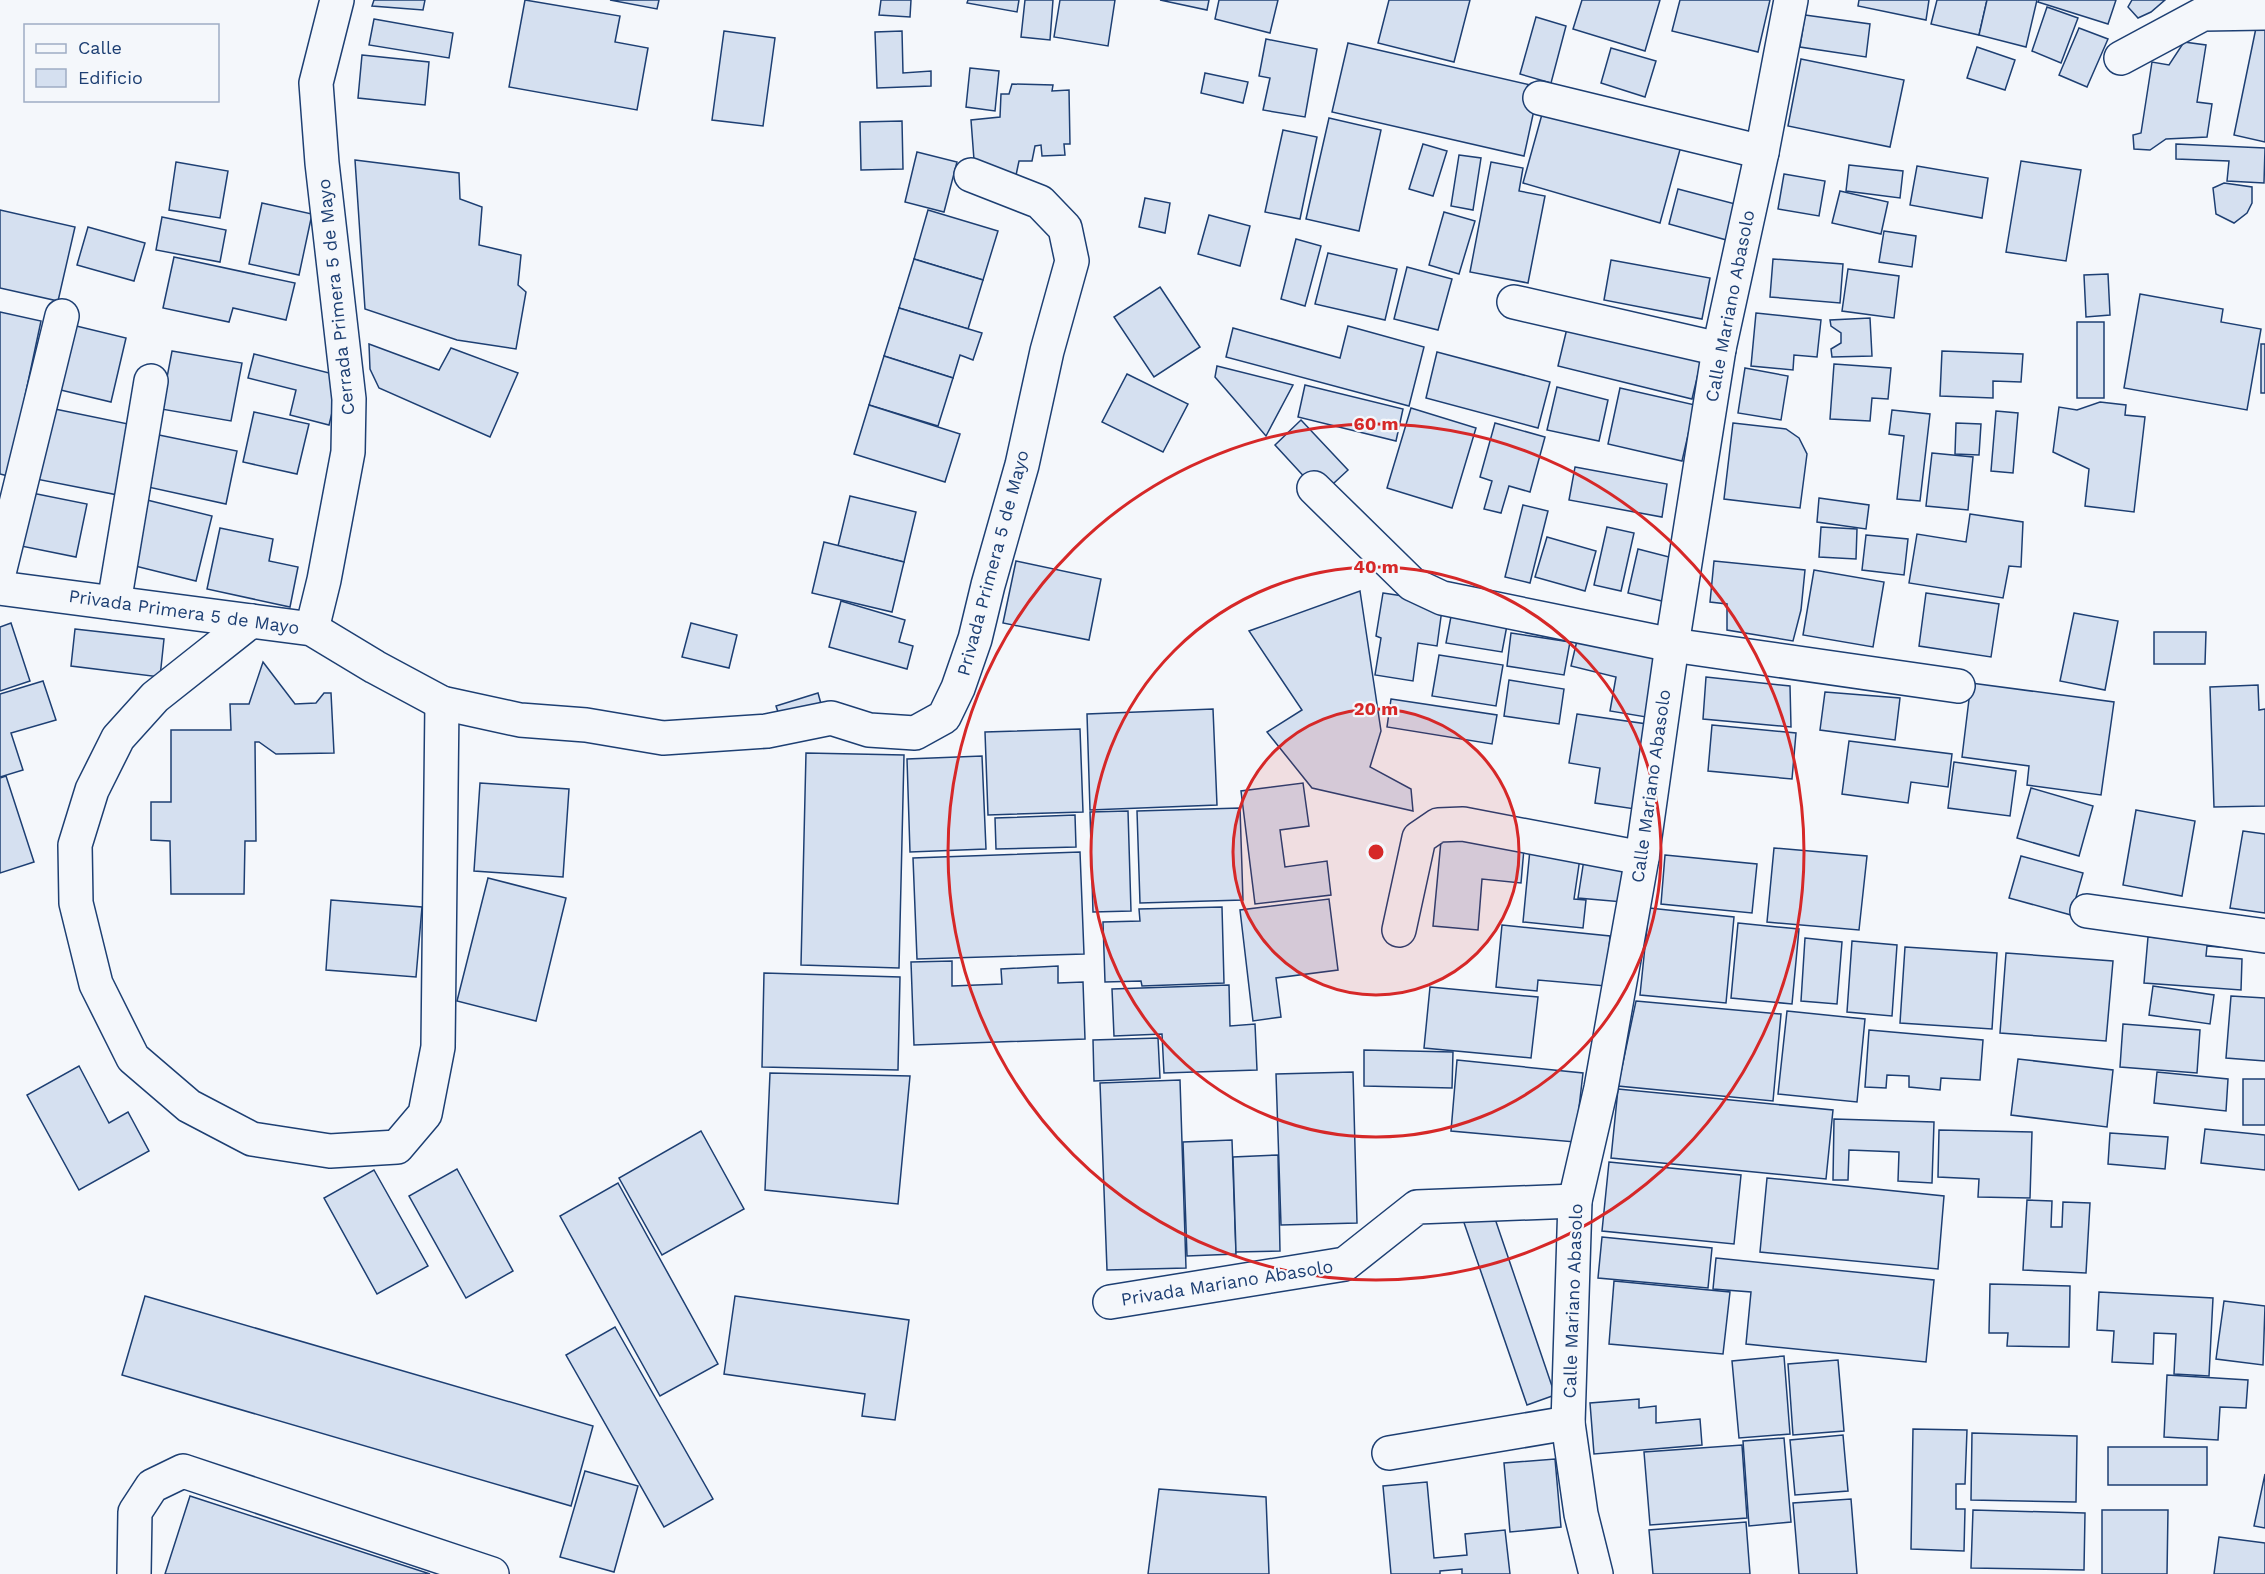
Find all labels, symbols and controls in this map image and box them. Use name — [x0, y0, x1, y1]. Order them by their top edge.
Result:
legend — [24, 24, 219, 102]
text: Calle — [78, 37, 122, 58]
text: Edificio — [78, 67, 143, 88]
street label: Cerrada Primera 5 de Mayo — [313, 178, 358, 416]
street label: Calle Mariano Abasolo — [1701, 208, 1758, 404]
text: 60 m — [1354, 413, 1398, 434]
street label: Privada Primera 5 de Mayo — [952, 448, 1033, 678]
text: 40 m — [1353, 556, 1399, 577]
street label: Privada Primera 5 de Mayo — [67, 585, 301, 638]
street label: Calle Mariano Abasolo — [1627, 688, 1674, 884]
text: 20 m — [1354, 698, 1398, 719]
centre of rings — [1366, 842, 1386, 862]
street label: Calle Mariano Abasolo — [1559, 1203, 1586, 1399]
street label: Privada Mariano Abasolo — [1119, 1255, 1335, 1310]

